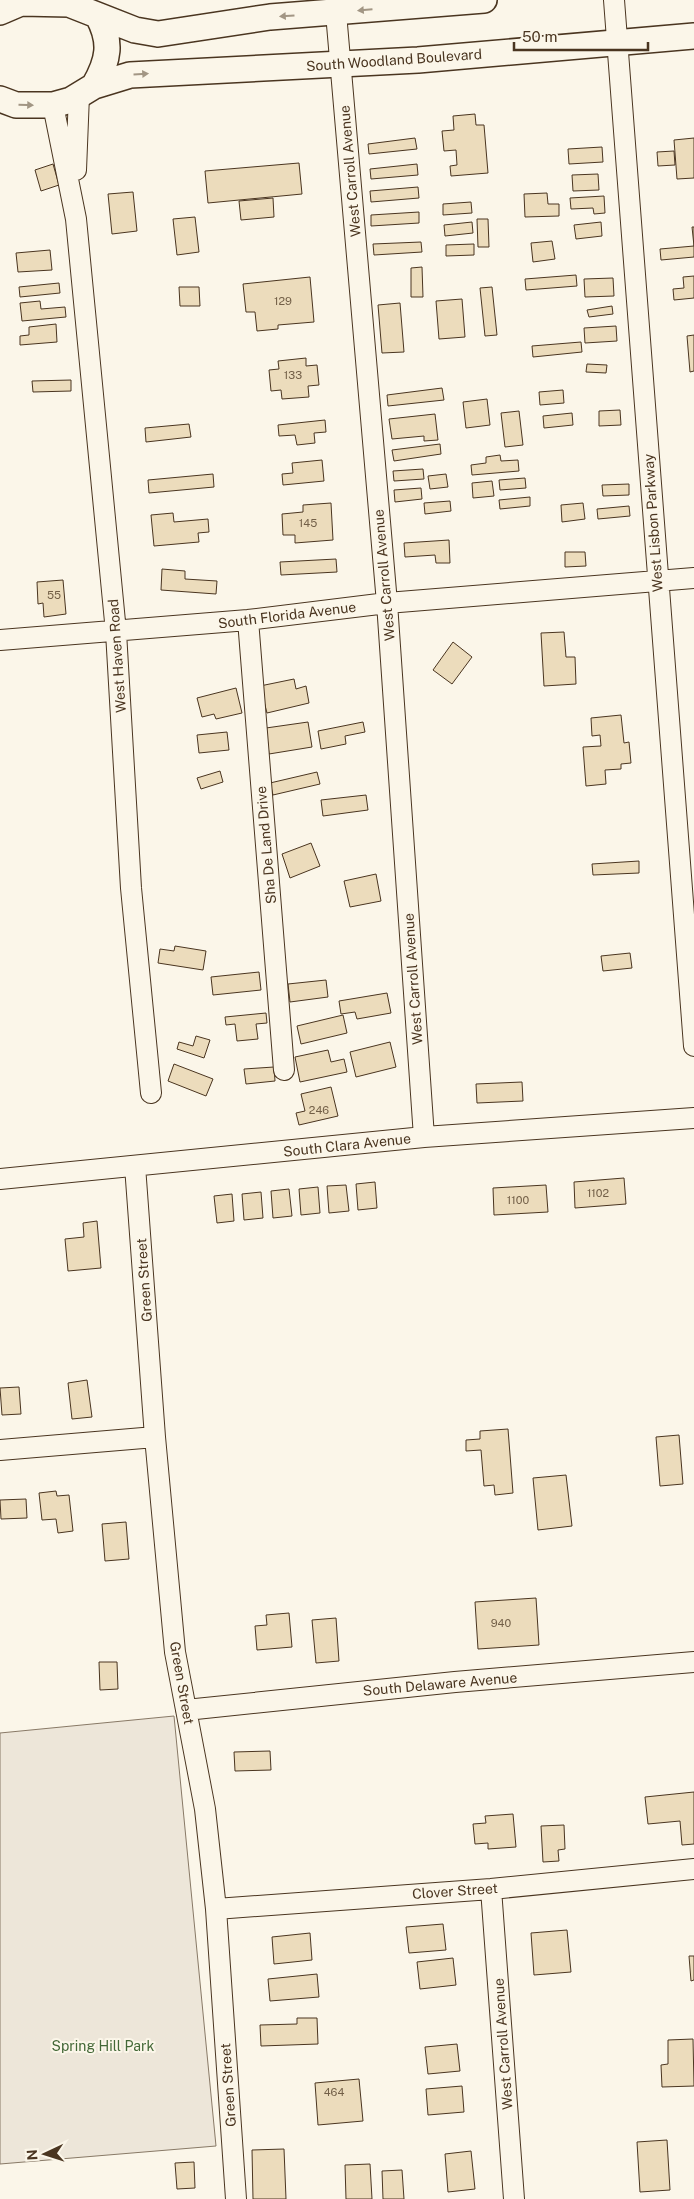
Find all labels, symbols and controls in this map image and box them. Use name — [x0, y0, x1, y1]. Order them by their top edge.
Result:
one-way arrow — [356, 6, 372, 14]
one-way arrow — [279, 13, 295, 21]
scale bar — [514, 20, 648, 52]
text: 50 m — [522, 28, 557, 45]
street label: South Woodland Boulevard — [306, 46, 482, 74]
one-way arrow — [134, 70, 150, 78]
one-way arrow — [18, 102, 34, 110]
street label: West Carroll Avenue — [336, 104, 364, 238]
house number: 129 — [274, 295, 292, 307]
house number: 133 — [284, 369, 302, 381]
street label: West Lisbon Parkway — [640, 453, 666, 593]
street label: West Carroll Avenue — [370, 508, 398, 642]
house number: 145 — [299, 517, 317, 529]
house number: 55 — [47, 589, 61, 601]
street label: West Haven Road — [105, 599, 129, 713]
street label: South Florida Avenue — [217, 599, 357, 631]
street label: Sha De Land Drive — [253, 785, 279, 905]
street label: West Carroll Avenue — [400, 912, 426, 1045]
house number: 246 — [309, 1104, 329, 1116]
street label: South Clara Avenue — [282, 1130, 412, 1160]
house number: 1102 — [587, 1187, 610, 1199]
house number: 1100 — [507, 1194, 529, 1206]
street label: Green Street — [133, 1238, 155, 1322]
house number: 940 — [491, 1617, 512, 1629]
street label: Green Street — [167, 1640, 197, 1726]
street label: South Delaware Avenue — [362, 1669, 518, 1699]
street label: Clover Street — [412, 1880, 498, 1902]
street label: West Carroll Avenue — [490, 1977, 516, 2110]
park label: Spring Hill Park — [52, 2038, 155, 2054]
street label: Green Street — [217, 2043, 239, 2127]
house number: 464 — [324, 2086, 344, 2098]
north arrow — [20, 2129, 70, 2179]
text: N — [24, 2149, 40, 2161]

